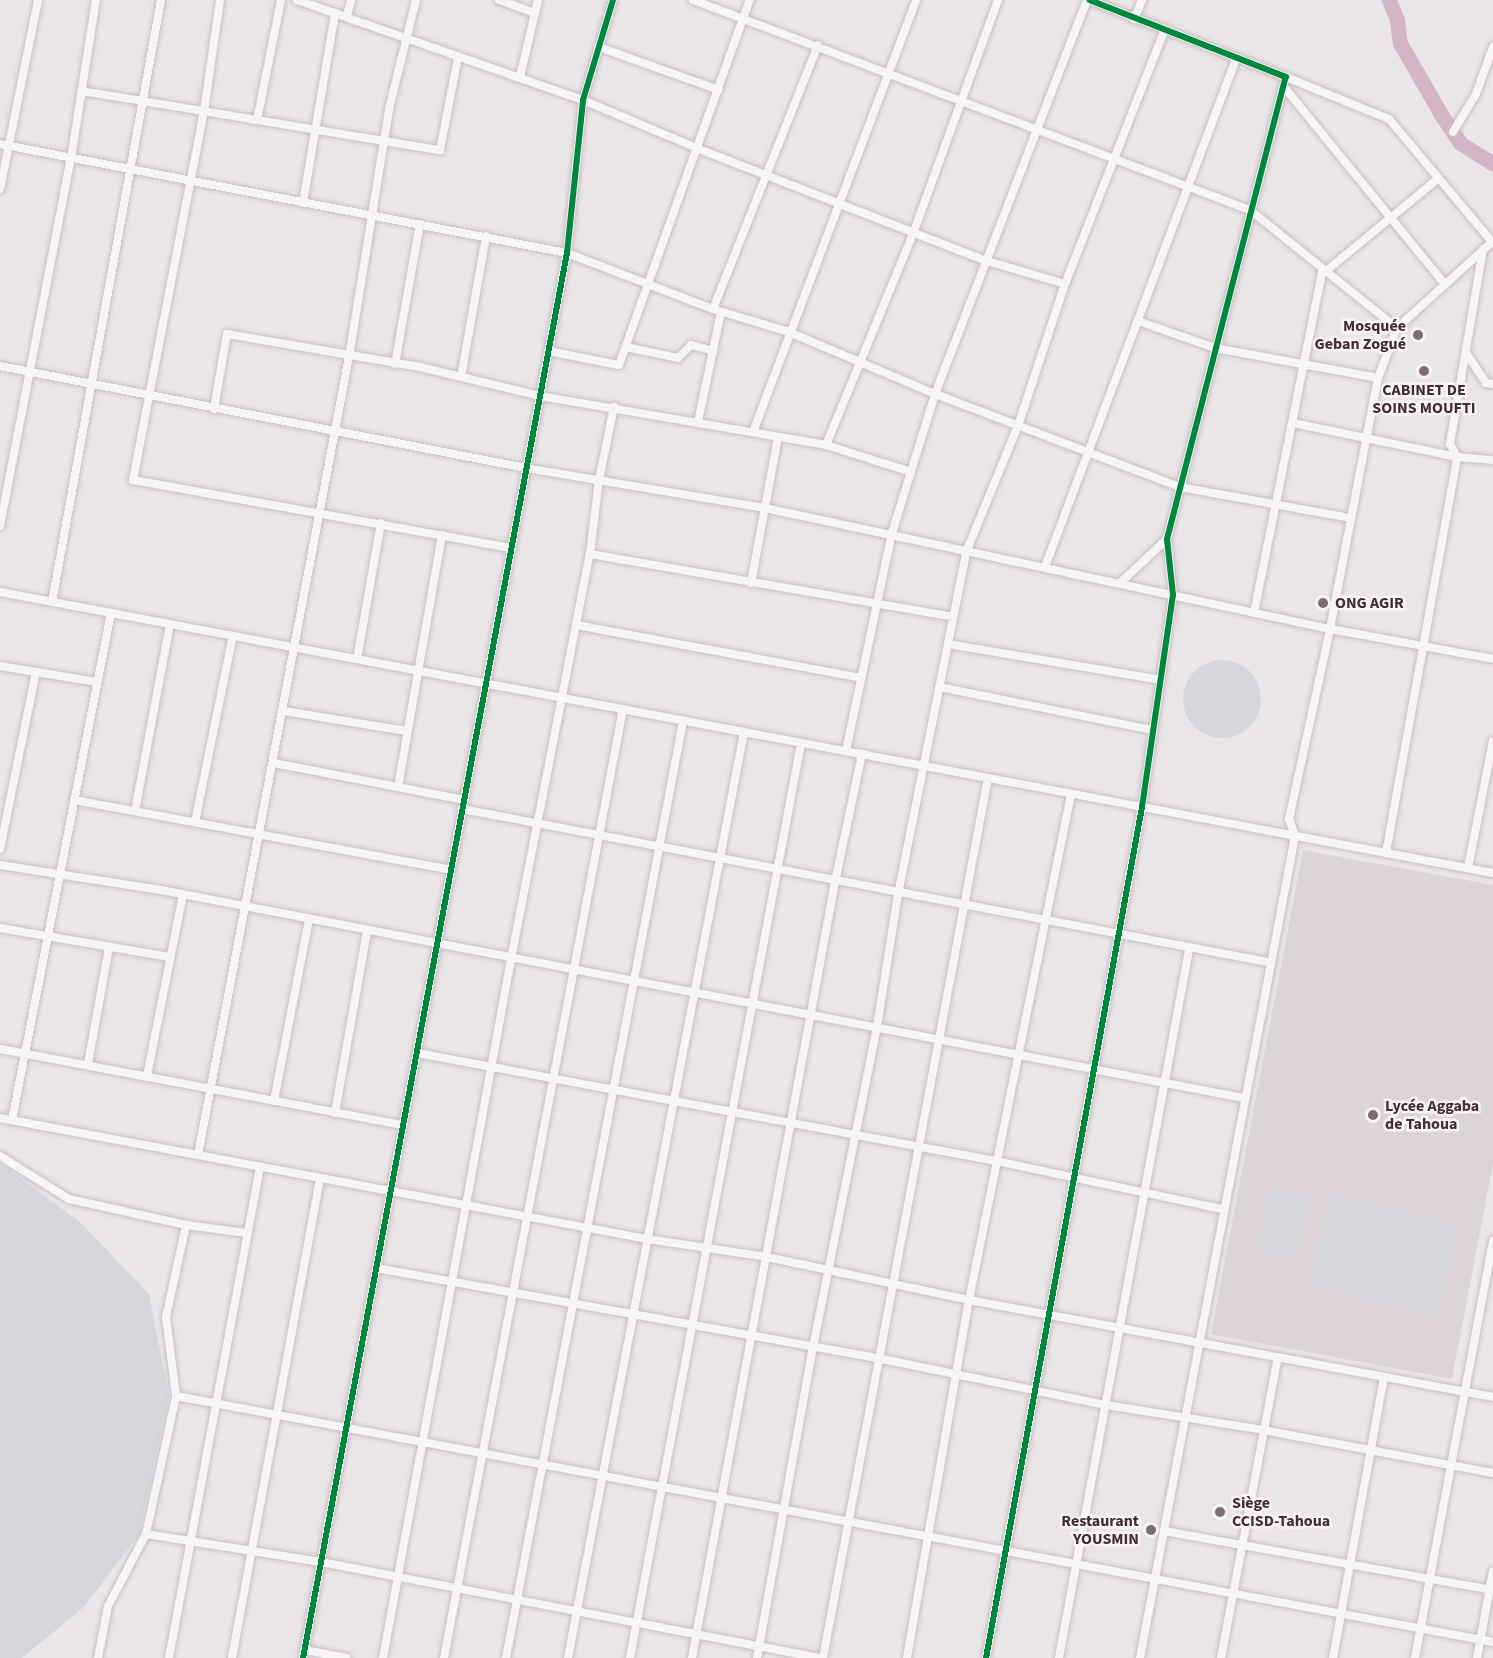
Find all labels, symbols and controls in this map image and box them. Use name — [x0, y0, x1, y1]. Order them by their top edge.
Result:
place label: Mosquée Geban Zogué — [1314, 316, 1406, 354]
marker: Mosquée Geban Zogué — [1411, 328, 1425, 342]
marker: CABINET DE SOINS MOUFTI — [1417, 364, 1431, 378]
place label: CABINET DE SOINS MOUFTI — [1372, 380, 1476, 418]
place label: ONG AGIR — [1335, 593, 1404, 613]
marker: ONG AGIR — [1316, 596, 1330, 610]
place label: Lycée Aggaba de Tahoua — [1385, 1096, 1479, 1134]
marker: Lycée Aggaba de Tahoua — [1366, 1108, 1380, 1122]
place label: Siège CCISD-Tahoua — [1232, 1493, 1330, 1531]
marker: Siège CCISD-Tahoua — [1213, 1505, 1227, 1519]
place label: Restaurant YOUSMIN — [1061, 1511, 1139, 1549]
marker: Restaurant YOUSMIN — [1144, 1523, 1158, 1537]

